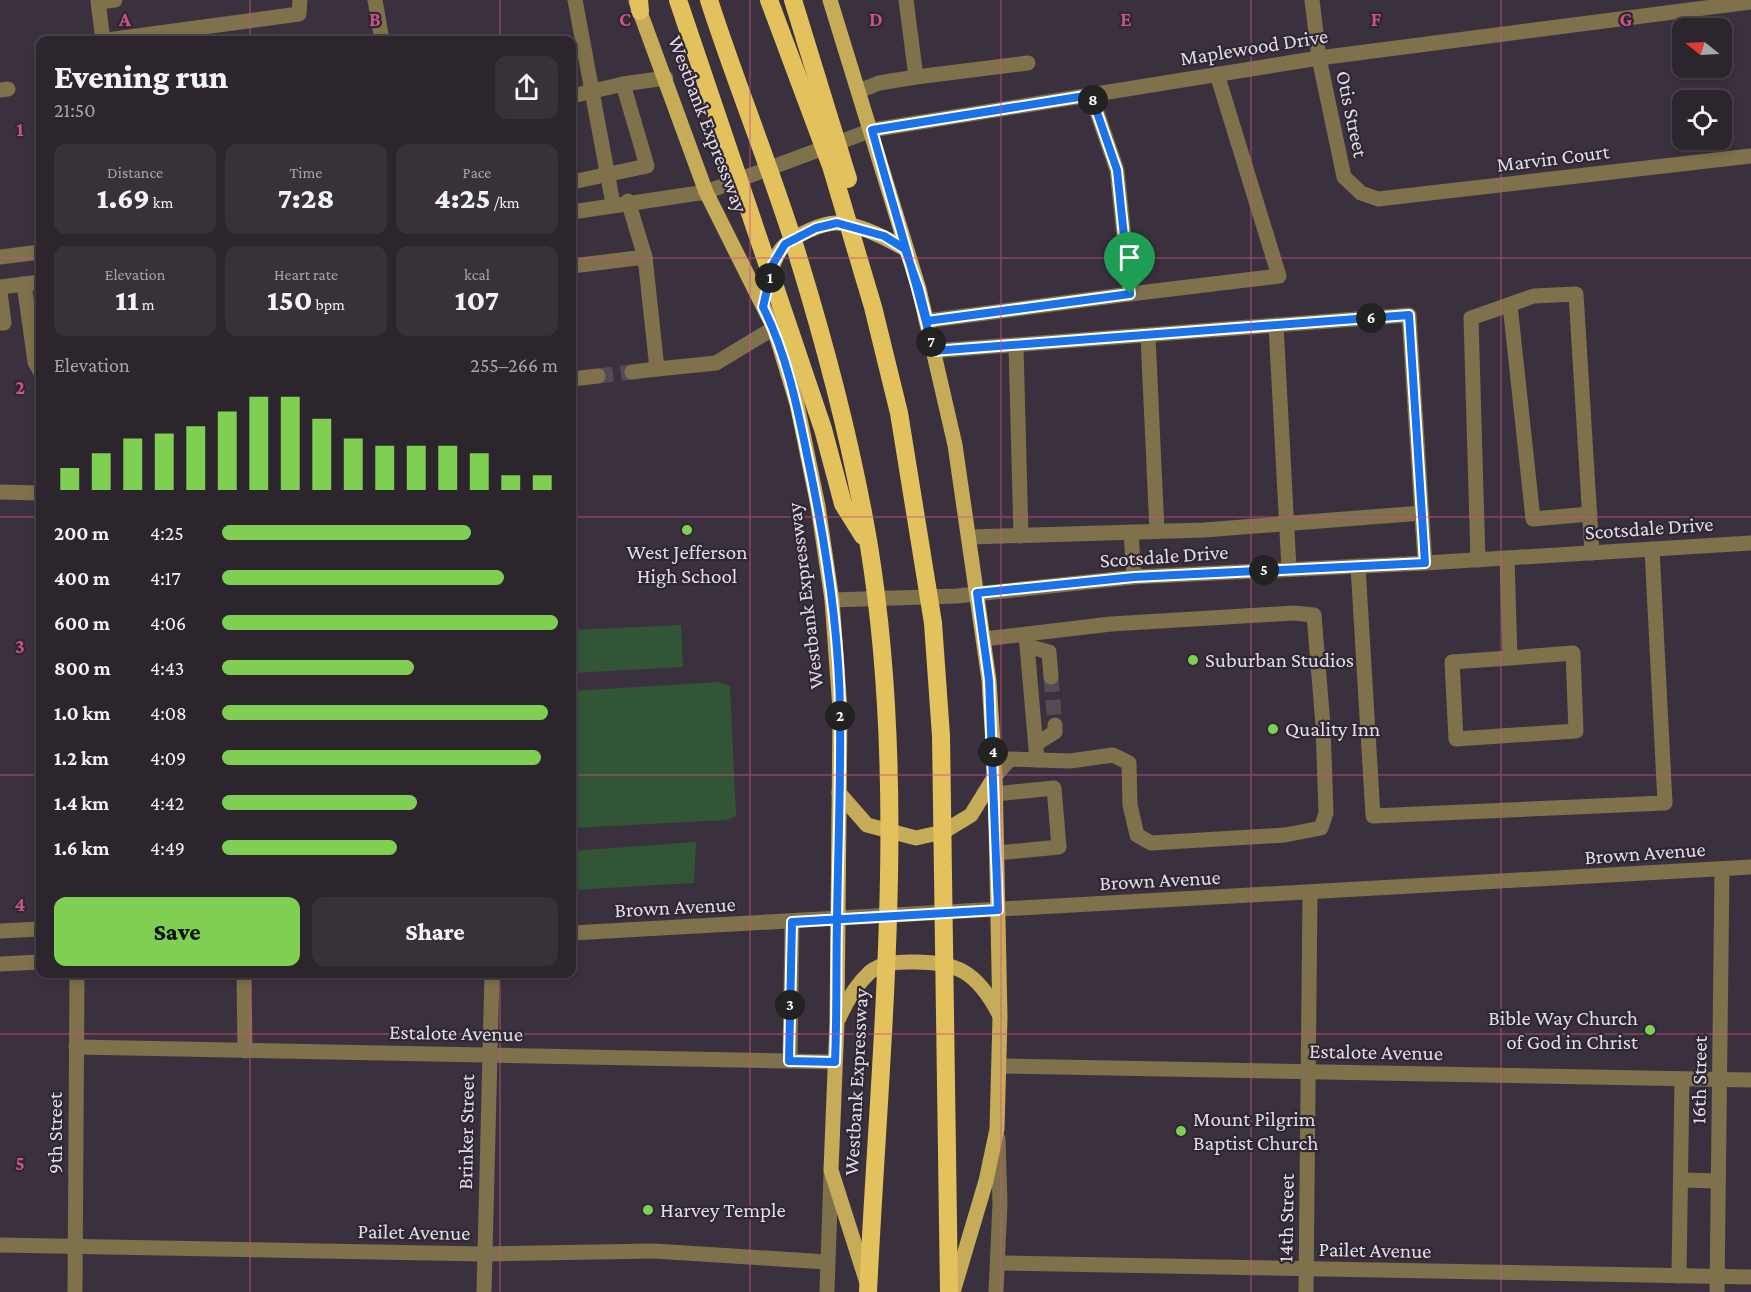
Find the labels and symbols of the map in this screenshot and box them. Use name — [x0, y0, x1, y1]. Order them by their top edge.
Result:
text: A — [118, 8, 132, 30]
text: B — [369, 8, 381, 30]
text: C — [619, 8, 631, 30]
text: D — [869, 8, 883, 30]
text: E — [1120, 8, 1132, 30]
text: F — [1371, 8, 1382, 30]
text: G — [1620, 8, 1633, 30]
north arrow — [1672, 18, 1732, 78]
street label: Maplewood Drive — [1178, 23, 1330, 71]
street label: Westbank Expressway — [663, 32, 753, 216]
street label: Otis Street — [1331, 69, 1373, 161]
pin: 8 — [1078, 85, 1108, 115]
text: 1 — [16, 118, 24, 140]
street label: Marvin Court — [1495, 139, 1612, 177]
pin — [1104, 232, 1155, 294]
pin: 1 — [755, 263, 785, 293]
pin: 6 — [1356, 303, 1386, 333]
pin: 7 — [916, 327, 946, 357]
text: 2 — [15, 376, 25, 398]
street label: Westbank Expressway — [782, 501, 828, 691]
street label: Scotsdale Drive — [1584, 512, 1714, 544]
marker: West Jefferson High School — [680, 523, 694, 537]
place label: West Jefferson High School — [626, 540, 748, 588]
street label: Scotsdale Drive — [1099, 540, 1229, 572]
pin: 5 — [1249, 555, 1279, 585]
text: 3 — [15, 635, 25, 657]
place label: Suburban Studios — [1205, 648, 1354, 672]
marker: Suburban Studios — [1186, 653, 1200, 667]
pin: 2 — [825, 701, 855, 731]
place label: Quality Inn — [1285, 717, 1380, 741]
marker: Quality Inn — [1266, 722, 1280, 736]
pin: 4 — [978, 737, 1008, 767]
street label: Brown Avenue — [1584, 837, 1706, 869]
street label: Brown Avenue — [1099, 865, 1221, 895]
street label: Brown Avenue — [614, 892, 736, 922]
text: 4 — [15, 893, 26, 915]
street label: Westbank Expressway — [839, 987, 873, 1176]
pin: 3 — [775, 990, 805, 1020]
place label: Bible Way Church of God in Christ — [1488, 1006, 1639, 1054]
street label: Estalote Avenue — [389, 1020, 523, 1046]
marker: Bible Way Church of God in Christ — [1643, 1023, 1657, 1037]
street label: 16th Street — [1686, 1034, 1712, 1125]
street label: Estalote Avenue — [1309, 1039, 1443, 1065]
street label: Brinker Street — [453, 1073, 479, 1190]
street label: 9th Street — [43, 1091, 67, 1174]
place label: Mount Pilgrim Baptist Church — [1193, 1107, 1319, 1155]
marker: Mount Pilgrim Baptist Church — [1174, 1124, 1188, 1138]
text: 5 — [15, 1152, 25, 1174]
street label: 14th Street — [1273, 1172, 1299, 1263]
place label: Harvey Temple — [660, 1198, 786, 1222]
marker: Harvey Temple — [641, 1203, 655, 1217]
street label: Pailet Avenue — [357, 1219, 471, 1245]
street label: Pailet Avenue — [1318, 1237, 1432, 1263]

